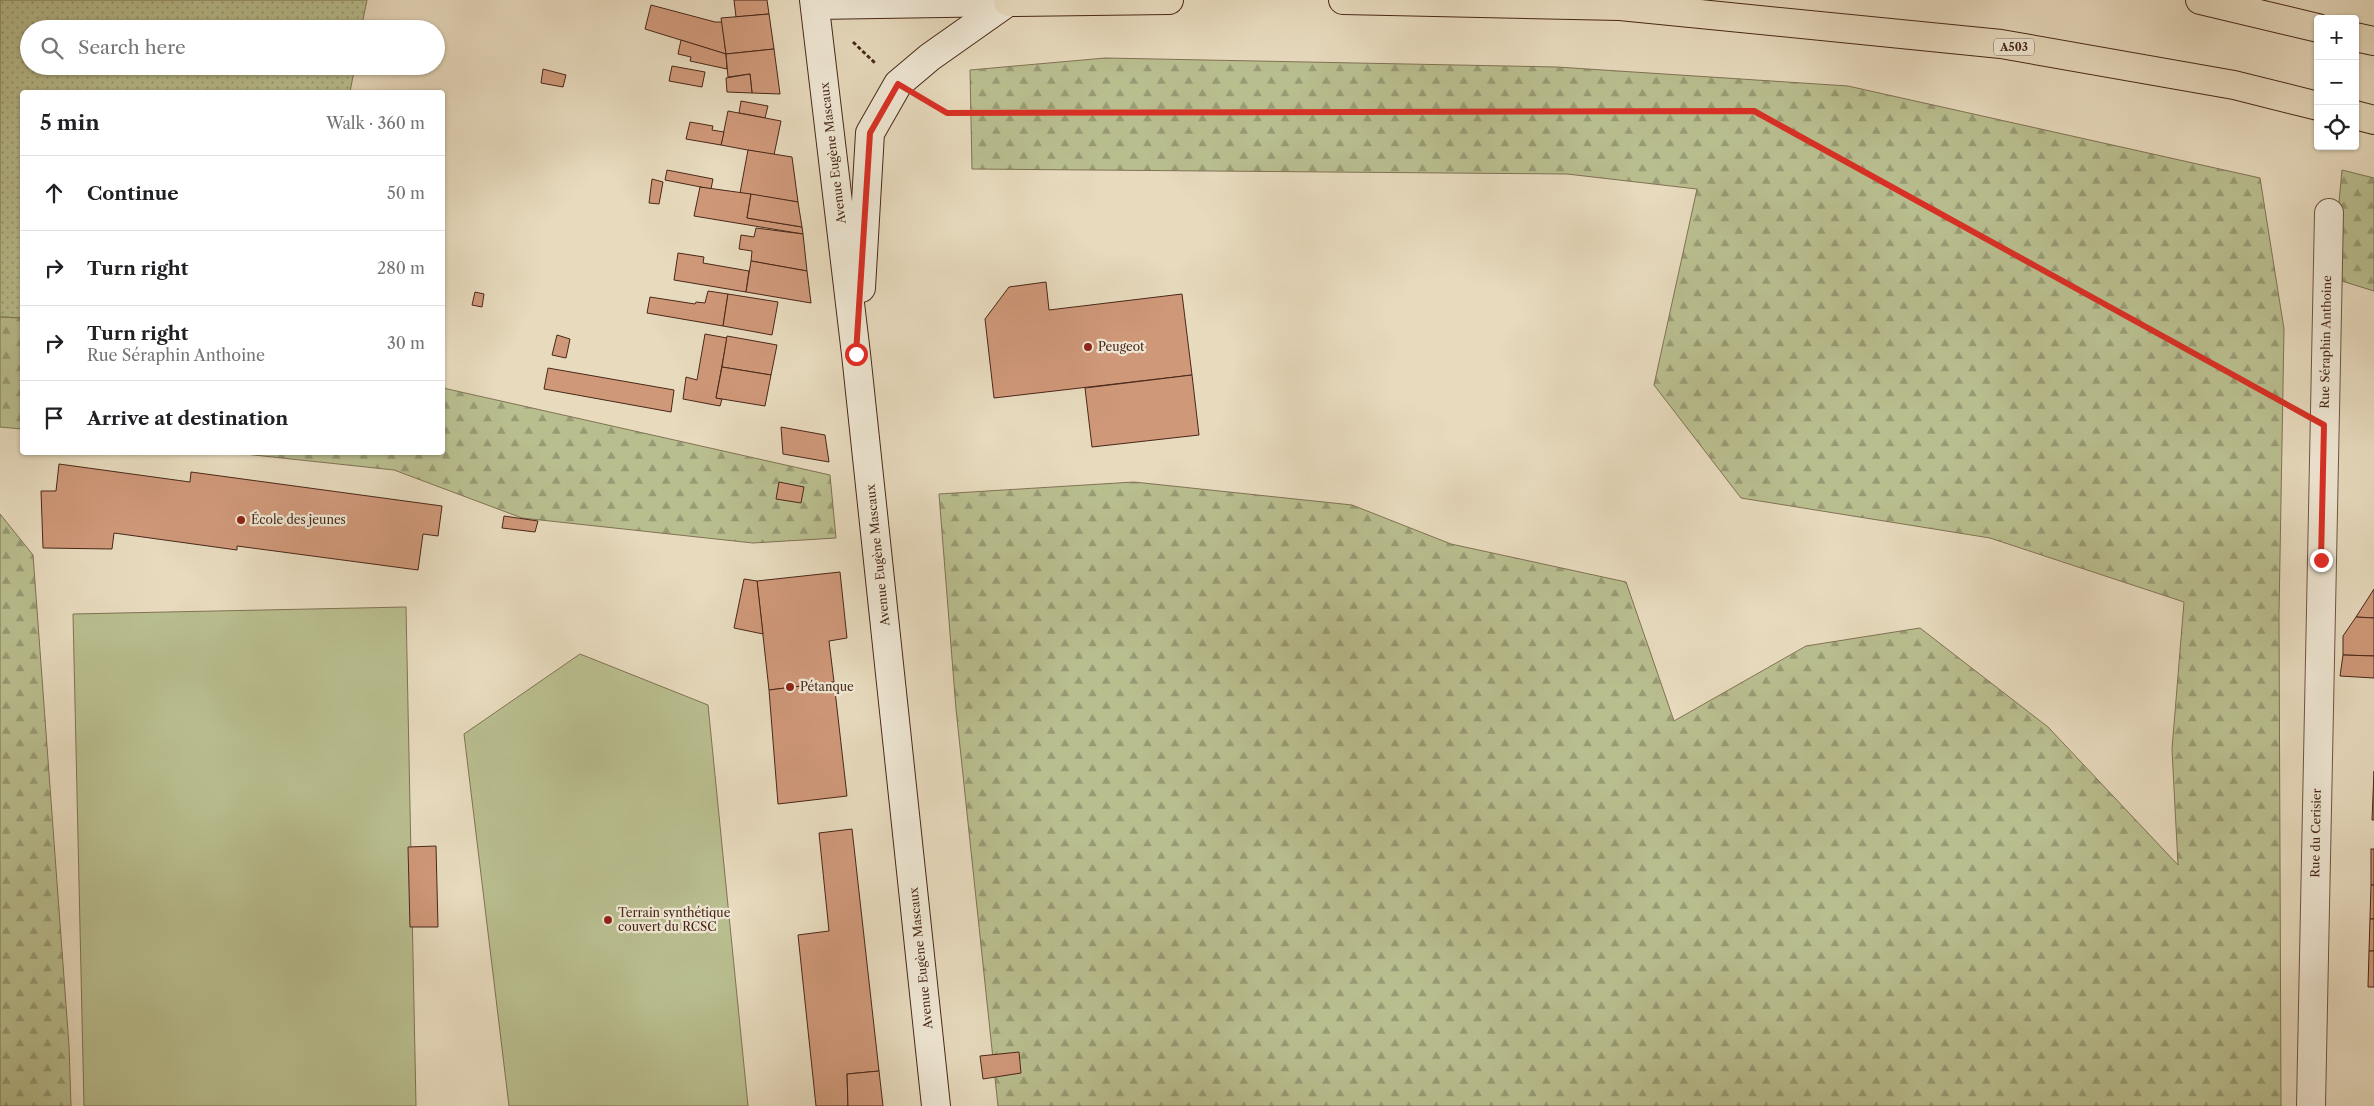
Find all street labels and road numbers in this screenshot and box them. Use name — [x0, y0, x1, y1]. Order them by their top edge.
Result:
road number: A503 — [1994, 38, 2034, 56]
street label: Avenue Eugène Mascaux — [816, 81, 849, 226]
street label: Rue Séraphin Anthoine — [2317, 275, 2334, 409]
street label: Avenue Eugène Mascaux — [863, 483, 893, 628]
street label: Rue du Cerisier — [2307, 788, 2324, 878]
street label: Avenue Eugène Mascaux — [906, 886, 936, 1031]

